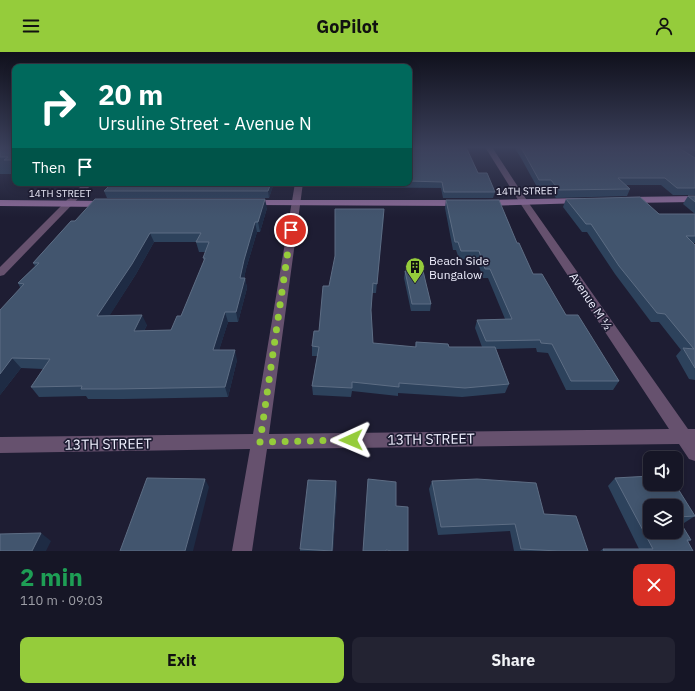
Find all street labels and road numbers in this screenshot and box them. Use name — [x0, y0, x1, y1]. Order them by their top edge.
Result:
street label: 14TH STREET — [496, 184, 559, 198]
street label: 14TH STREET — [29, 187, 91, 200]
street label: Avenue M ½ — [566, 269, 616, 333]
street label: 13TH STREET — [387, 429, 475, 449]
street label: 13TH STREET — [64, 434, 152, 454]

